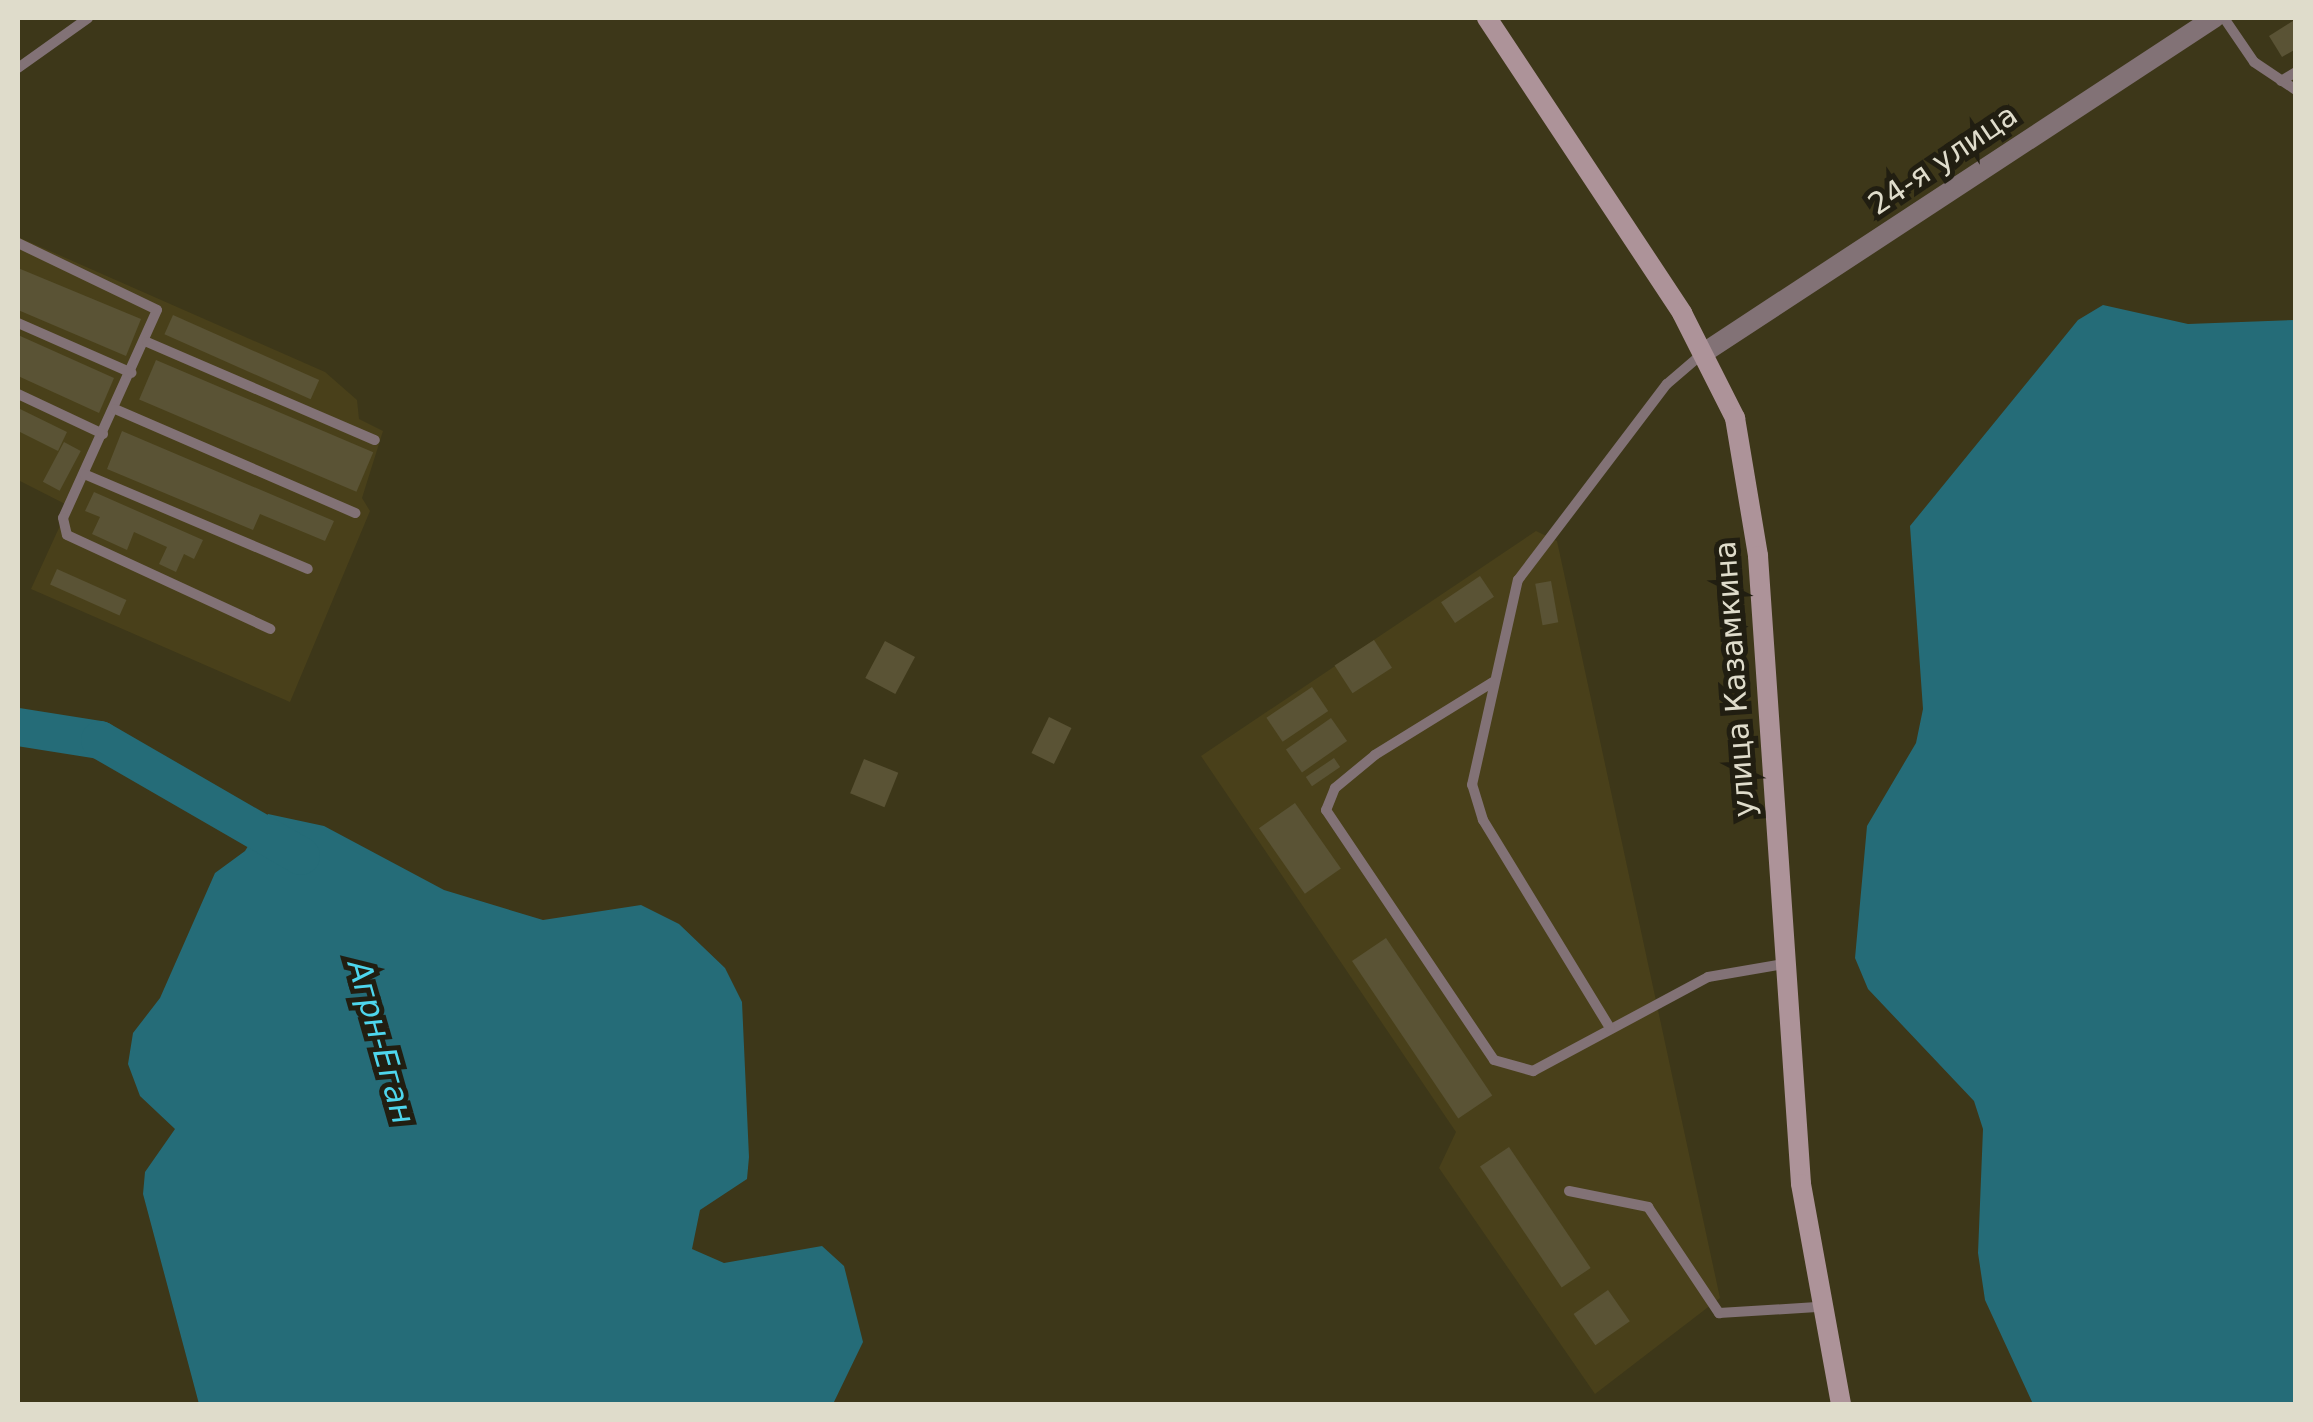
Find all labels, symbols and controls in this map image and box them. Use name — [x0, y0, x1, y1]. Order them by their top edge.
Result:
street label: 24-я улица — [1862, 97, 2024, 223]
street label: улица Казамкина — [1707, 540, 1763, 818]
water label: Агрн-Еган — [339, 955, 423, 1129]

